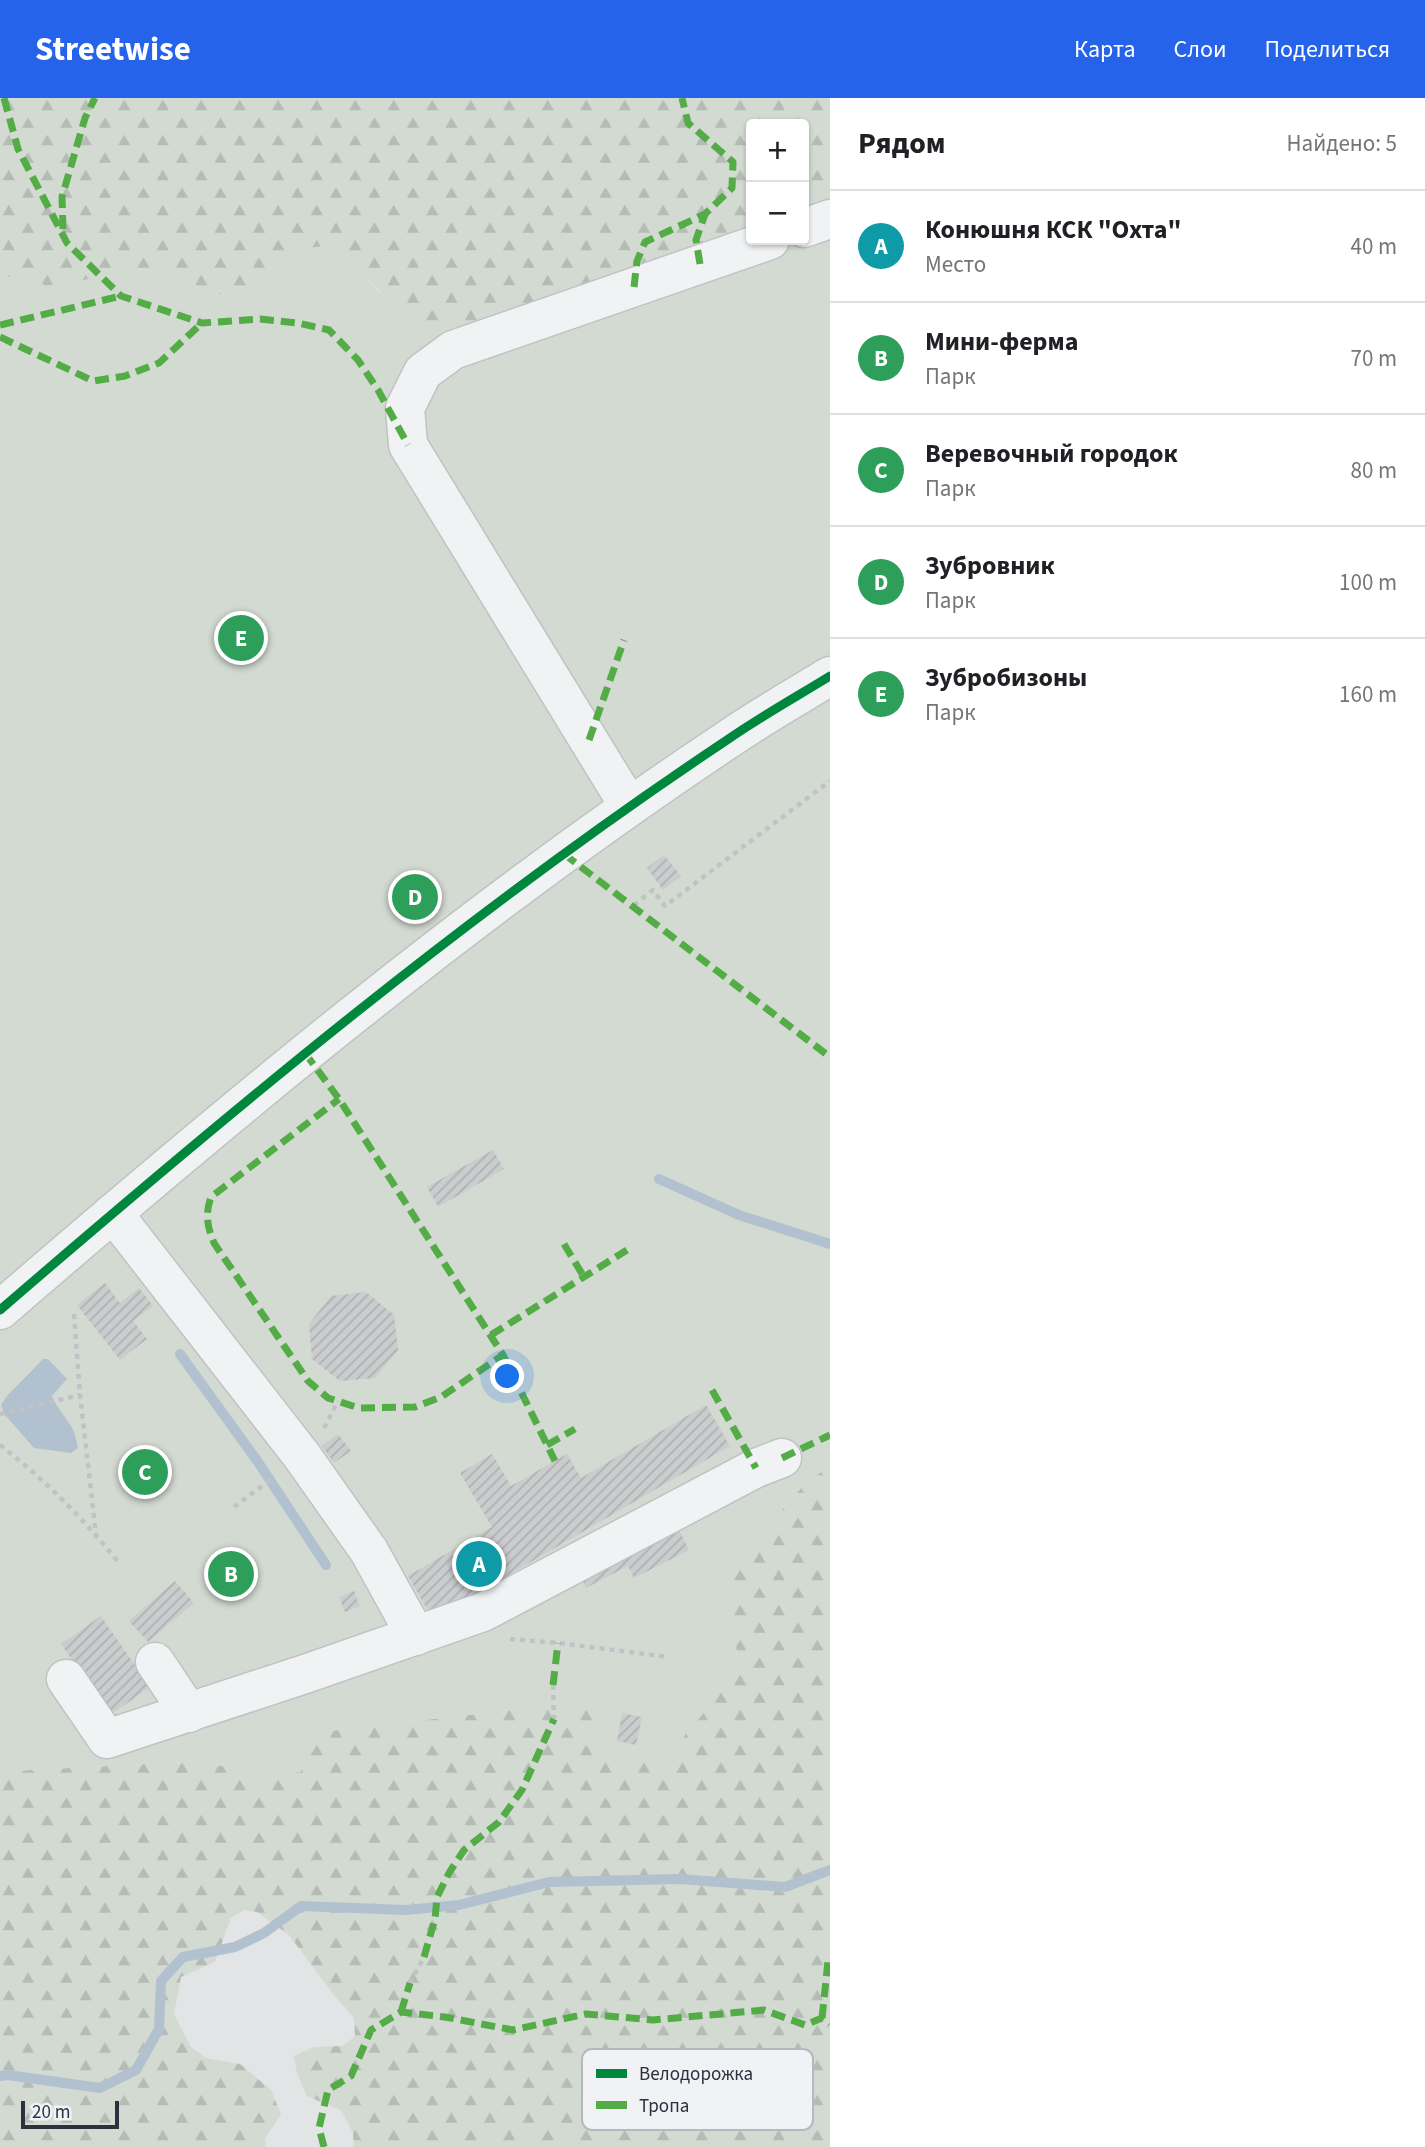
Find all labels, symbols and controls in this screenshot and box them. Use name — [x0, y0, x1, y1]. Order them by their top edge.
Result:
text: Streetwise — [35, 26, 191, 73]
text: Карта — [1074, 32, 1136, 67]
text: Слои — [1174, 32, 1227, 67]
text: Поделиться — [1265, 32, 1390, 67]
map controls — [746, 119, 809, 245]
button: + — [746, 119, 809, 182]
text: Рядом — [858, 122, 946, 165]
text: Найдено: 5 — [1287, 127, 1397, 160]
button: − — [746, 182, 809, 245]
text: Конюшня КСК "Охта" — [925, 211, 1181, 248]
text: A — [874, 230, 888, 263]
text: 40 m — [1350, 230, 1397, 263]
text: Место — [925, 248, 986, 281]
text: Мини-ферма — [925, 323, 1078, 360]
text: B — [874, 342, 888, 375]
text: 70 m — [1350, 342, 1397, 375]
text: Парк — [925, 360, 976, 393]
text: Веревочный городок — [925, 435, 1178, 472]
text: C — [874, 454, 888, 487]
text: 80 m — [1350, 454, 1397, 487]
text: Парк — [925, 472, 976, 505]
text: Зубровник — [925, 547, 1055, 584]
text: D — [874, 566, 888, 599]
text: 100 m — [1339, 566, 1397, 599]
text: Парк — [925, 584, 976, 617]
pin: E — [218, 612, 264, 664]
text: Зубробизоны — [925, 659, 1087, 696]
text: E — [875, 678, 887, 711]
text: 160 m — [1339, 678, 1397, 711]
text: Парк — [925, 696, 976, 729]
pin: D — [392, 871, 438, 923]
your location — [490, 1359, 524, 1393]
pin: C — [122, 1446, 168, 1498]
pin: A — [456, 1538, 502, 1590]
pin: B — [208, 1548, 254, 1600]
legend — [582, 2049, 813, 2130]
text: Велодорожка — [639, 2061, 753, 2088]
text: Тропа — [639, 2093, 689, 2120]
scale bar — [21, 2098, 119, 2130]
text: 20 m — [32, 2099, 70, 2126]

